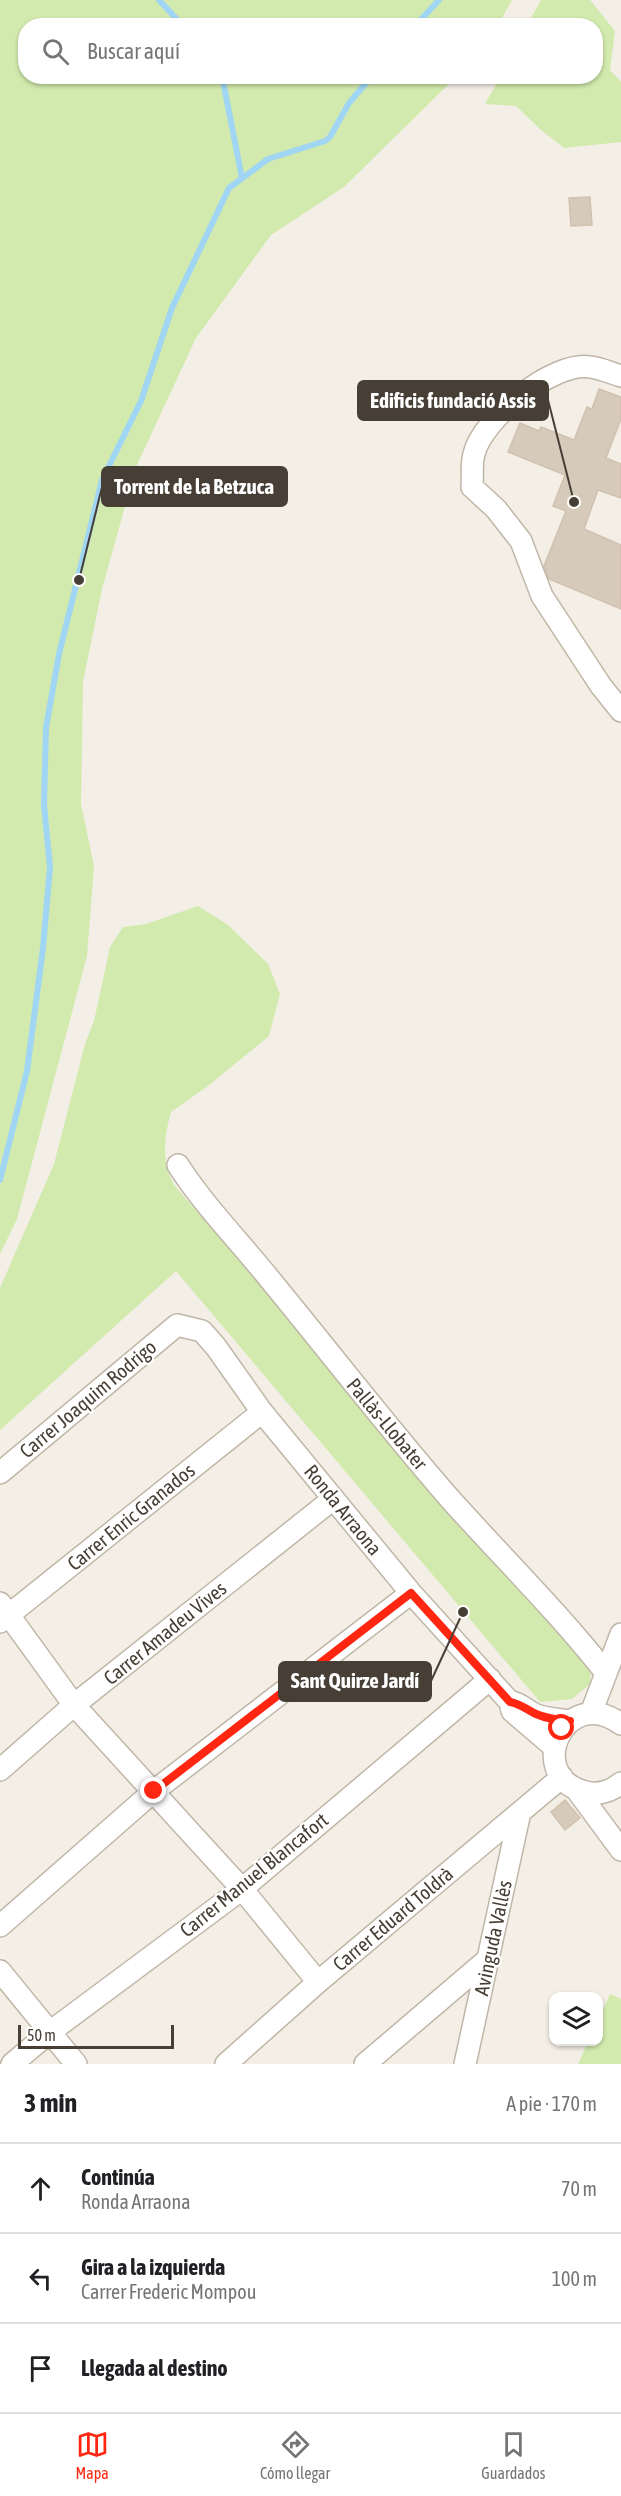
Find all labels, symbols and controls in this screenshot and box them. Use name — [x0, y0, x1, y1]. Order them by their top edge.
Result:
search box — [18, 18, 603, 84]
icon: search — [39, 35, 72, 68]
text: Buscar aquí — [87, 38, 180, 64]
callout: Edificis fundació Assis — [358, 381, 548, 420]
text: Edificis fundació Assis — [370, 388, 536, 412]
callout: Torrent de la Betzuca — [102, 467, 287, 506]
text: Torrent de la Betzuca — [114, 474, 274, 498]
street label: Carrer Joaquim Rodrigo — [15, 1335, 160, 1462]
street label: Pallàs-Llobater — [343, 1373, 433, 1475]
street label: Carrer Enric Granados — [62, 1458, 199, 1575]
street label: Ronda Arraona — [300, 1460, 387, 1559]
street label: Carrer Amadeu Vives — [99, 1576, 231, 1689]
callout: Sant Quirze Jardí — [279, 1662, 431, 1701]
text: Sant Quirze Jardí — [291, 1668, 419, 1692]
route start — [548, 1714, 574, 1740]
route end — [140, 1777, 166, 1803]
street label: Carrer Manuel Blancafort — [175, 1808, 333, 1941]
street label: Carrer Eduard Toldrà — [328, 1862, 457, 1975]
street label: Avinguda Vallès — [469, 1878, 516, 1998]
map controls — [549, 1992, 603, 2046]
button: layers — [549, 1992, 603, 2046]
scale bar — [18, 2022, 174, 2050]
text: 50 m — [27, 2026, 56, 2044]
text: 3 min — [24, 2088, 77, 2118]
text: A pie · 170 m — [506, 2092, 597, 2115]
text: Continúa — [81, 2164, 155, 2190]
icon: ahead — [24, 2172, 57, 2205]
text: 70 m — [561, 2177, 597, 2200]
text: Ronda Arraona — [81, 2190, 191, 2213]
text: Gira a la izquierda — [81, 2254, 225, 2280]
icon: left — [24, 2262, 57, 2295]
text: 100 m — [552, 2267, 597, 2290]
text: Carrer Frederic Mompou — [81, 2280, 256, 2303]
icon: arrive — [24, 2352, 57, 2385]
text: Llegada al destino — [81, 2355, 228, 2381]
tab: Mapa — [76, 2428, 109, 2482]
tab: Cómo llegar — [260, 2428, 330, 2482]
tab: Guardados — [481, 2428, 545, 2482]

